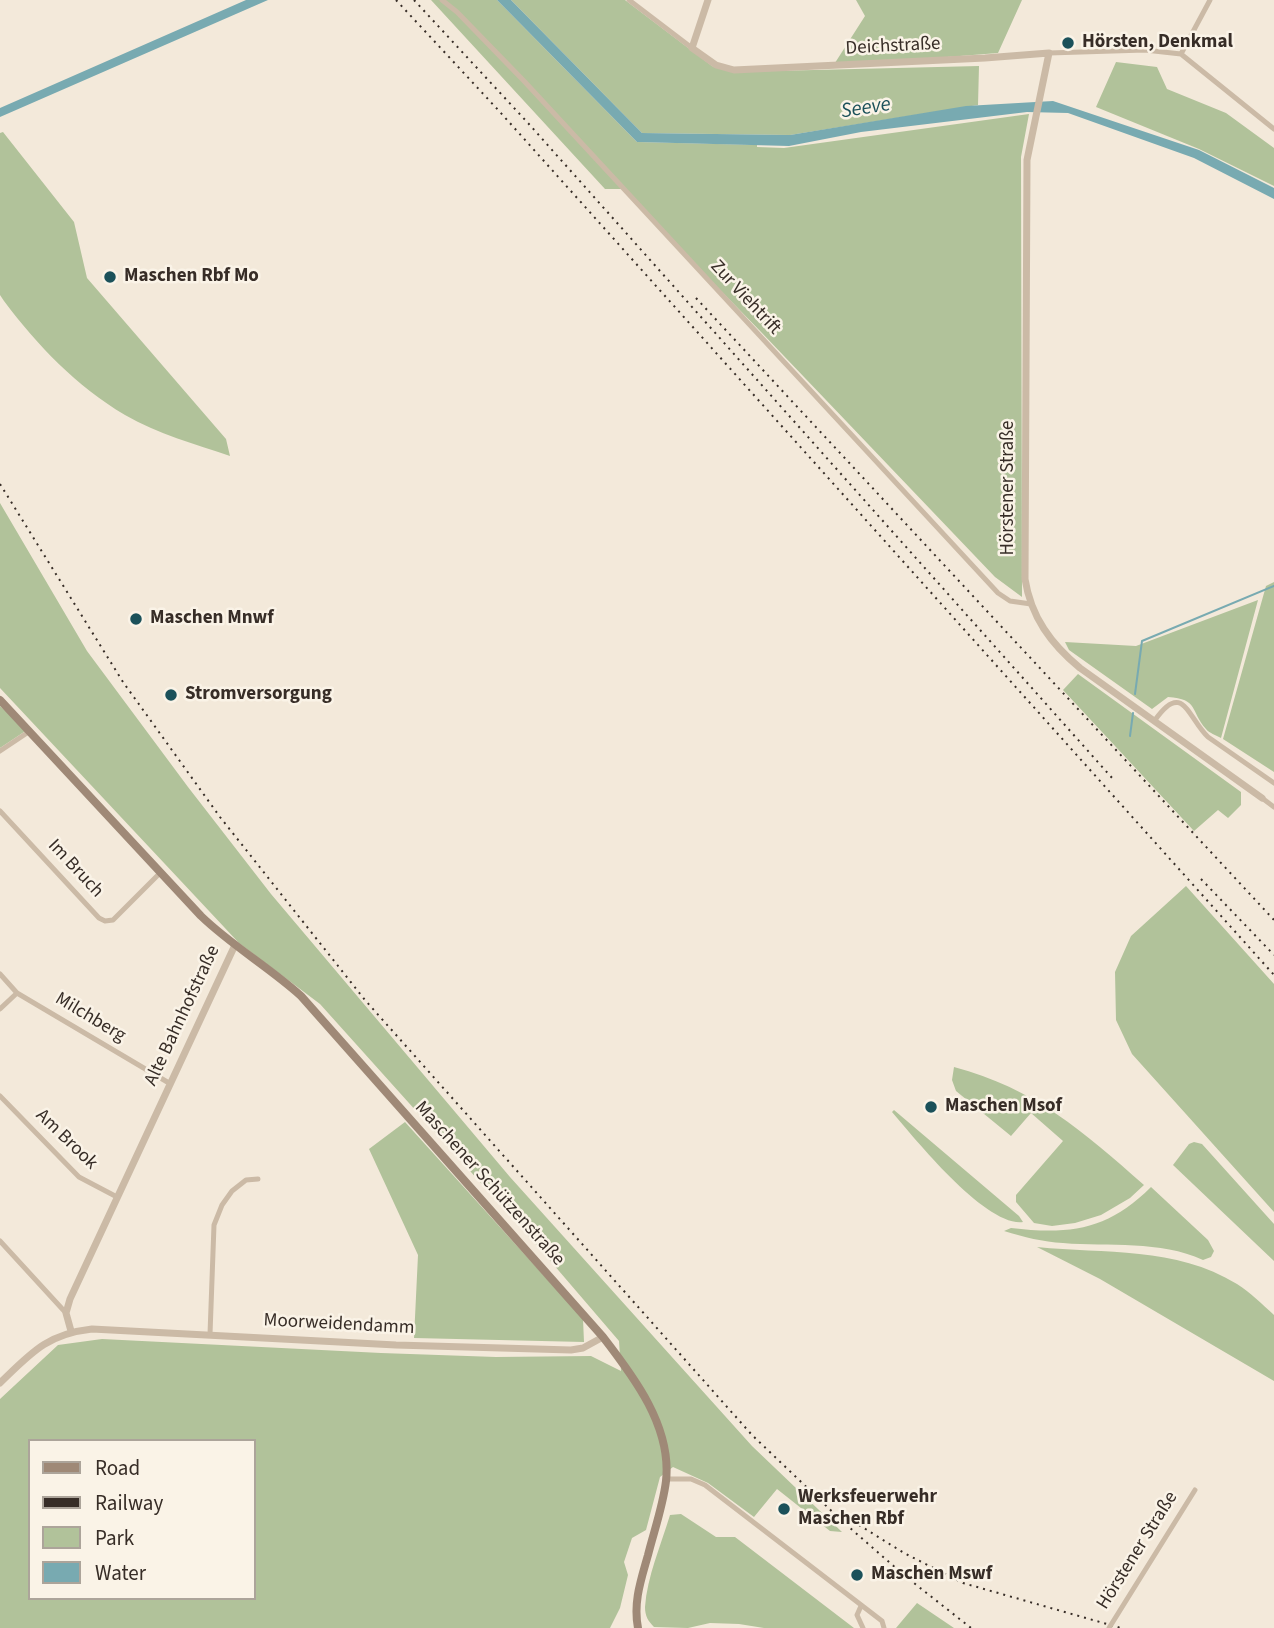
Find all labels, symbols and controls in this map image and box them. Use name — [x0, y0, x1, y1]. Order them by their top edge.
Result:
place label: Hörsten, Denkmal — [1082, 32, 1233, 54]
street label: Deichstraße — [845, 33, 941, 61]
marker: Hörsten, Denkmal — [1060, 35, 1076, 51]
water label: Seeve — [839, 93, 893, 125]
street label: Zur Viehtrift — [705, 256, 785, 340]
place label: Maschen Rbf Mo — [124, 266, 259, 288]
marker: Maschen Rbf Mo — [102, 269, 118, 285]
street label: Hörstener Straße — [998, 421, 1020, 555]
place label: Maschen Mnwf — [150, 608, 274, 630]
marker: Maschen Mnwf — [128, 611, 144, 627]
place label: Stromversorgung — [185, 684, 332, 706]
marker: Stromversorgung — [163, 687, 179, 703]
street label: Im Bruch — [42, 835, 108, 903]
street label: Alte Bahnhofstraße — [141, 942, 225, 1090]
street label: Milchberg — [51, 988, 129, 1048]
place label: Maschen Msof — [945, 1096, 1062, 1118]
street label: Maschener Schützenstraße — [409, 1097, 569, 1271]
marker: Maschen Msof — [923, 1099, 939, 1115]
street label: Am Brook — [30, 1105, 102, 1175]
street label: Moorweidendamm — [263, 1310, 415, 1340]
legend — [28, 1439, 256, 1600]
text: Road — [95, 1453, 140, 1483]
place label: Werksfeuerwehr Maschen Rbf — [798, 1487, 937, 1531]
text: Railway — [95, 1488, 163, 1518]
street label: Hörstener Straße — [1093, 1488, 1183, 1614]
marker: Werksfeuerwehr Maschen Rbf — [776, 1501, 792, 1517]
text: Park — [95, 1523, 134, 1553]
text: Water — [95, 1558, 146, 1588]
place label: Maschen Mswf — [871, 1564, 992, 1586]
marker: Maschen Mswf — [849, 1567, 865, 1583]

